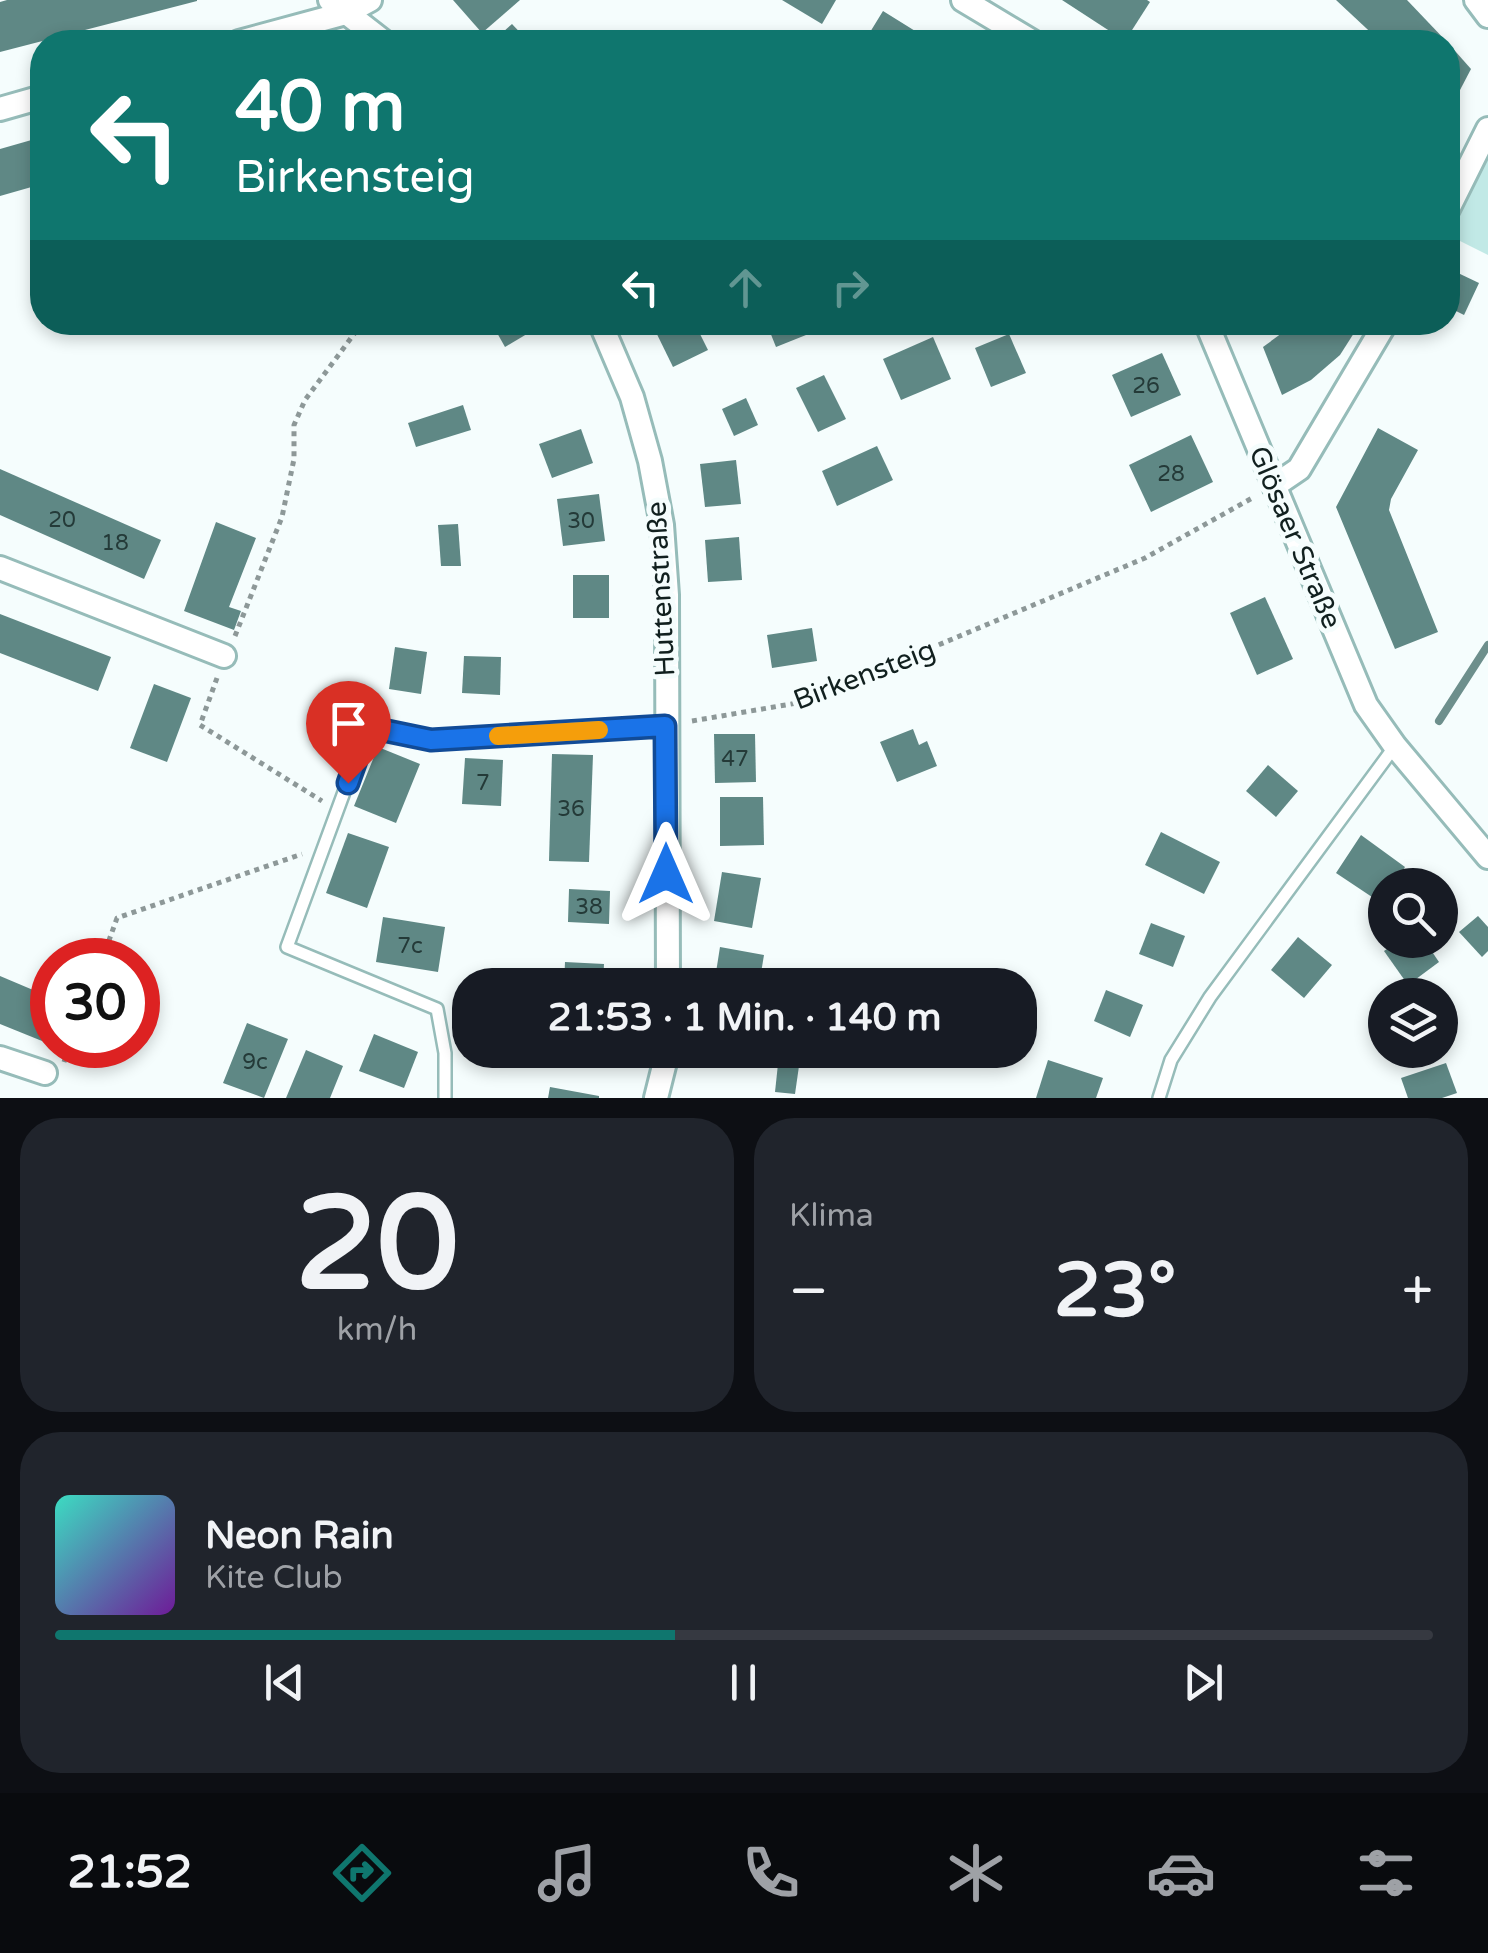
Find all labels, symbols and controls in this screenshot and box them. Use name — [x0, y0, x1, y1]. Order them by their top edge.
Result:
text: 40 m — [235, 66, 405, 150]
icon: left — [70, 70, 200, 200]
text: Birkensteig — [235, 151, 475, 205]
icon: left — [613, 260, 668, 315]
icon: ahead — [718, 260, 773, 315]
icon: right — [823, 260, 878, 315]
house number: 26 — [1132, 373, 1160, 399]
street label: Glösaer Straße — [1241, 441, 1349, 634]
house number: 28 — [1157, 461, 1185, 487]
street label: Huttenstraße — [639, 501, 683, 677]
house number: 20 — [48, 507, 76, 533]
house number: 30 — [567, 508, 595, 534]
house number: 18 — [101, 530, 129, 556]
street label: Birkensteig — [789, 632, 940, 718]
pin — [306, 681, 391, 784]
icon: arrive — [321, 696, 376, 751]
house number: 47 — [721, 746, 749, 772]
house number: 7 — [476, 770, 490, 796]
house number: 36 — [557, 796, 585, 822]
position arrow — [614, 822, 718, 926]
map controls — [1368, 868, 1458, 1068]
button: search — [1368, 868, 1458, 958]
house number: 38 — [575, 894, 603, 920]
house number: 7c — [397, 933, 423, 959]
speed limit sign: 30 — [30, 938, 160, 1068]
button: layers — [1368, 978, 1458, 1068]
text: 21:53 · 1 Min. · 140 m — [548, 995, 941, 1041]
house number: 9c — [242, 1049, 268, 1075]
text: 20 — [295, 1168, 459, 1324]
text: Klima — [789, 1197, 874, 1235]
text: 23° — [1054, 1246, 1176, 1336]
text: − — [789, 1259, 828, 1325]
text: + — [1402, 1259, 1433, 1325]
text: km/h — [337, 1311, 417, 1349]
text: Neon Rain — [205, 1513, 394, 1559]
text: Kite Club — [205, 1559, 343, 1597]
icon: previous — [257, 1655, 312, 1710]
icon: pause — [716, 1655, 771, 1710]
icon: next — [1176, 1655, 1231, 1710]
icon: directions — [327, 1838, 397, 1908]
icon: music — [532, 1838, 602, 1908]
icon: phone — [736, 1838, 806, 1908]
icon: climate — [941, 1838, 1011, 1908]
icon: car — [1146, 1838, 1216, 1908]
icon: filters — [1351, 1838, 1421, 1908]
text: 21:52 — [67, 1846, 192, 1900]

